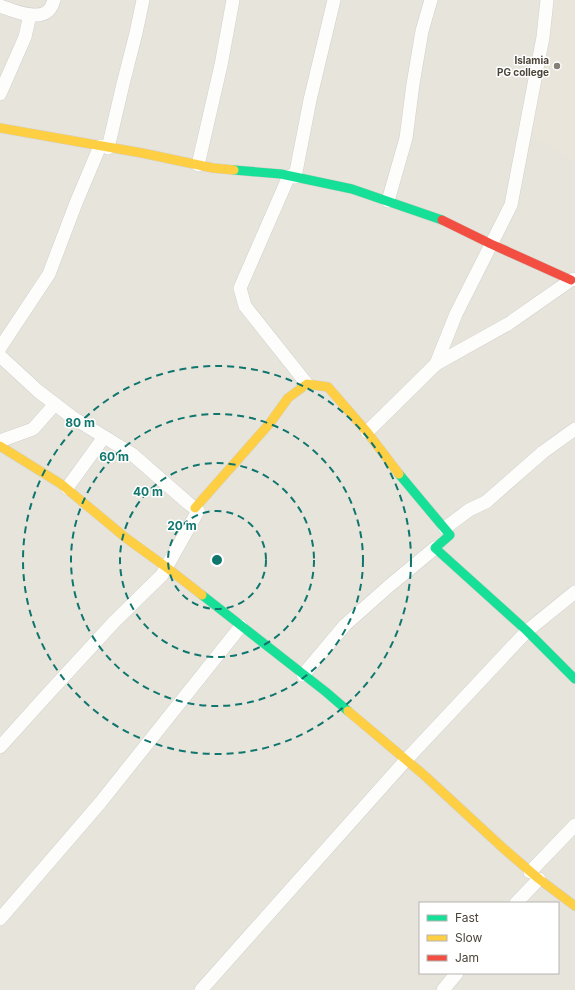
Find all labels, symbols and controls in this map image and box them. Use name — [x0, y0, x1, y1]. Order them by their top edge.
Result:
place label: Islamia PG college — [497, 54, 549, 79]
marker: Islamia PG college — [552, 61, 562, 71]
text: 80 m — [65, 415, 95, 430]
text: 60 m — [99, 449, 129, 464]
text: 40 m — [133, 484, 163, 499]
text: 20 m — [167, 518, 197, 533]
centre of rings — [210, 553, 224, 567]
legend — [419, 902, 559, 974]
text: Fast — [455, 910, 479, 925]
text: Slow — [455, 930, 483, 945]
text: Jam — [455, 950, 479, 965]

